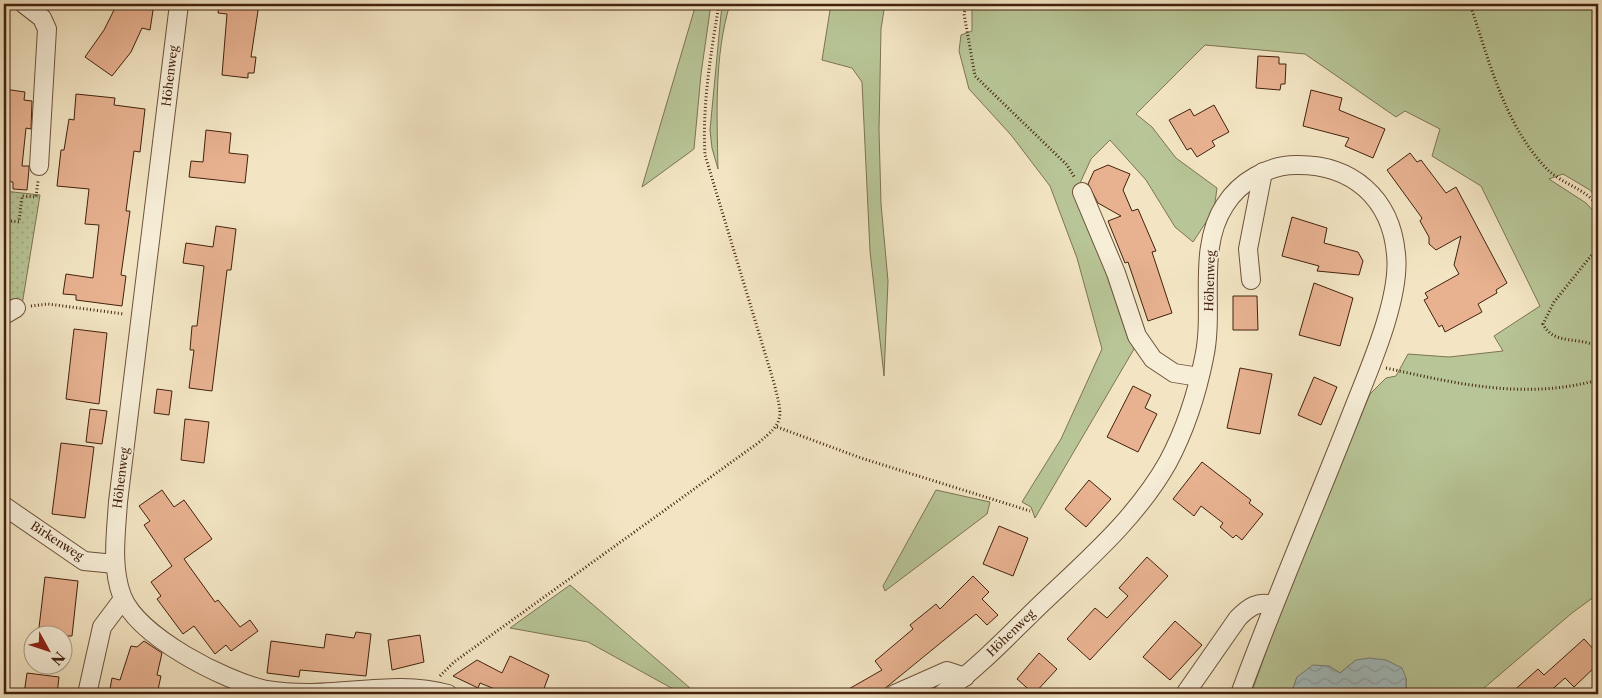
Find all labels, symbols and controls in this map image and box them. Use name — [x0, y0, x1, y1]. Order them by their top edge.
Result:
street label: Höhenweg — [158, 44, 181, 107]
street label: Höhenweg — [1201, 249, 1218, 312]
street label: Höhenweg — [109, 446, 132, 509]
street label: Birkenweg — [28, 518, 87, 564]
street label: Höhenweg — [983, 605, 1038, 659]
north arrow — [22, 626, 72, 676]
text: N — [47, 648, 69, 669]

